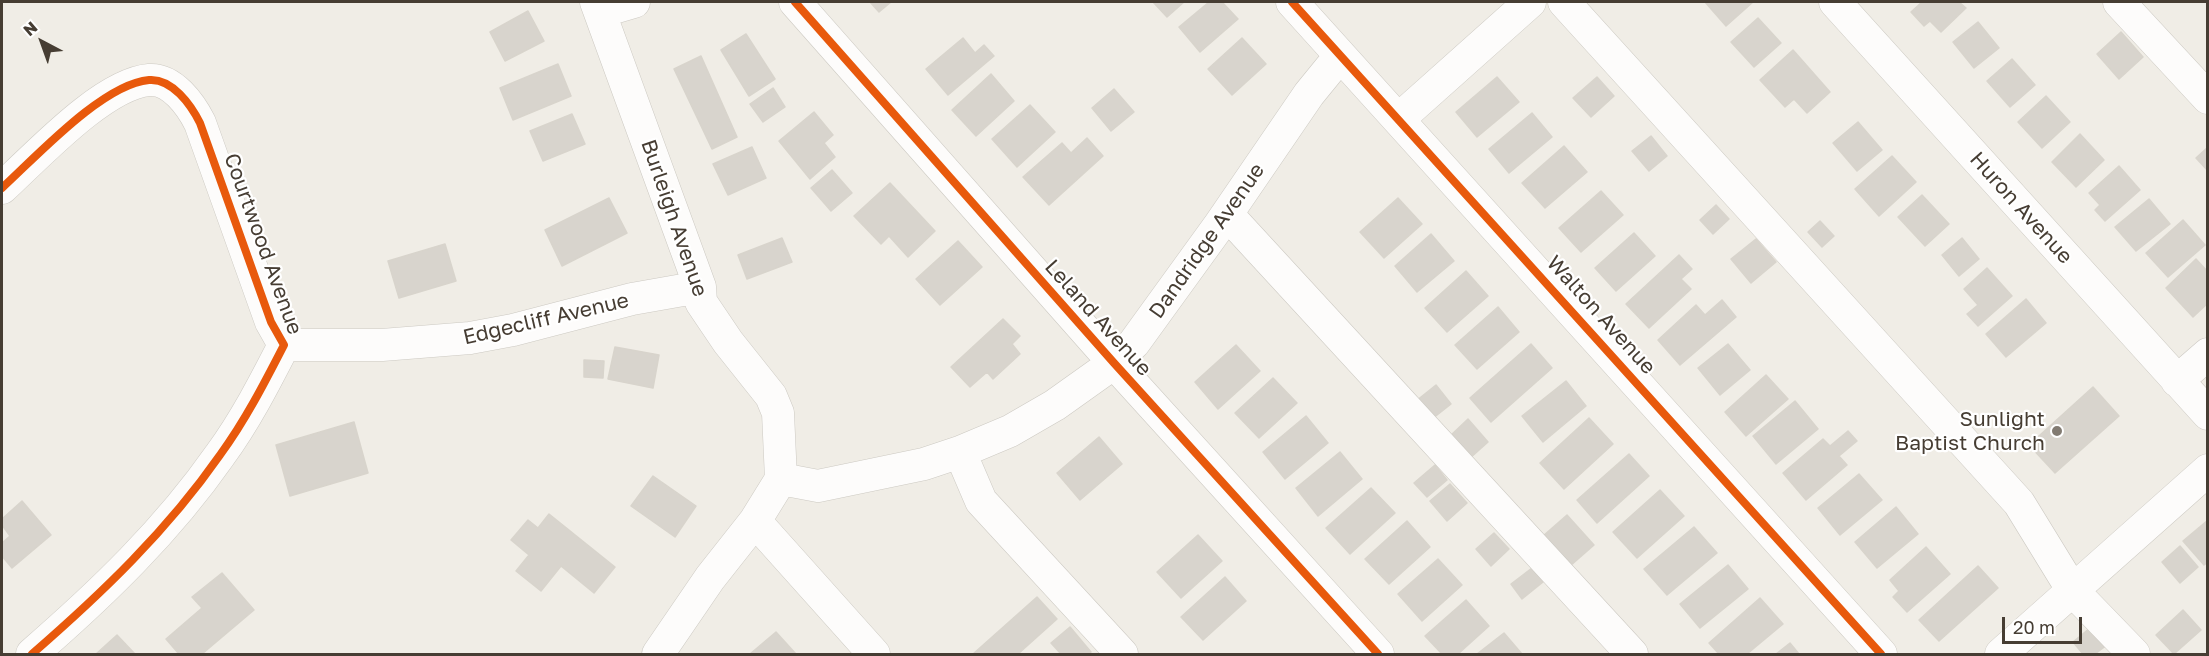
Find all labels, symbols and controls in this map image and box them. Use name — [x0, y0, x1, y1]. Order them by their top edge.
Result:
north arrow — [12, 12, 72, 72]
text: N — [19, 17, 41, 40]
street label: Burleigh Avenue — [635, 136, 713, 300]
street label: Huron Avenue — [1964, 147, 2078, 269]
street label: Courtwood Avenue — [218, 150, 308, 338]
street label: Dandridge Avenue — [1144, 159, 1270, 323]
street label: Walton Avenue — [1541, 251, 1661, 379]
street label: Leland Avenue — [1039, 255, 1157, 381]
street label: Edgecliff Avenue — [461, 288, 631, 350]
place label: Sunlight Baptist Church — [1895, 406, 2045, 456]
marker: Sunlight Baptist Church — [2050, 424, 2064, 438]
scale bar — [2005, 605, 2084, 643]
text: 20 m — [2013, 616, 2055, 638]

